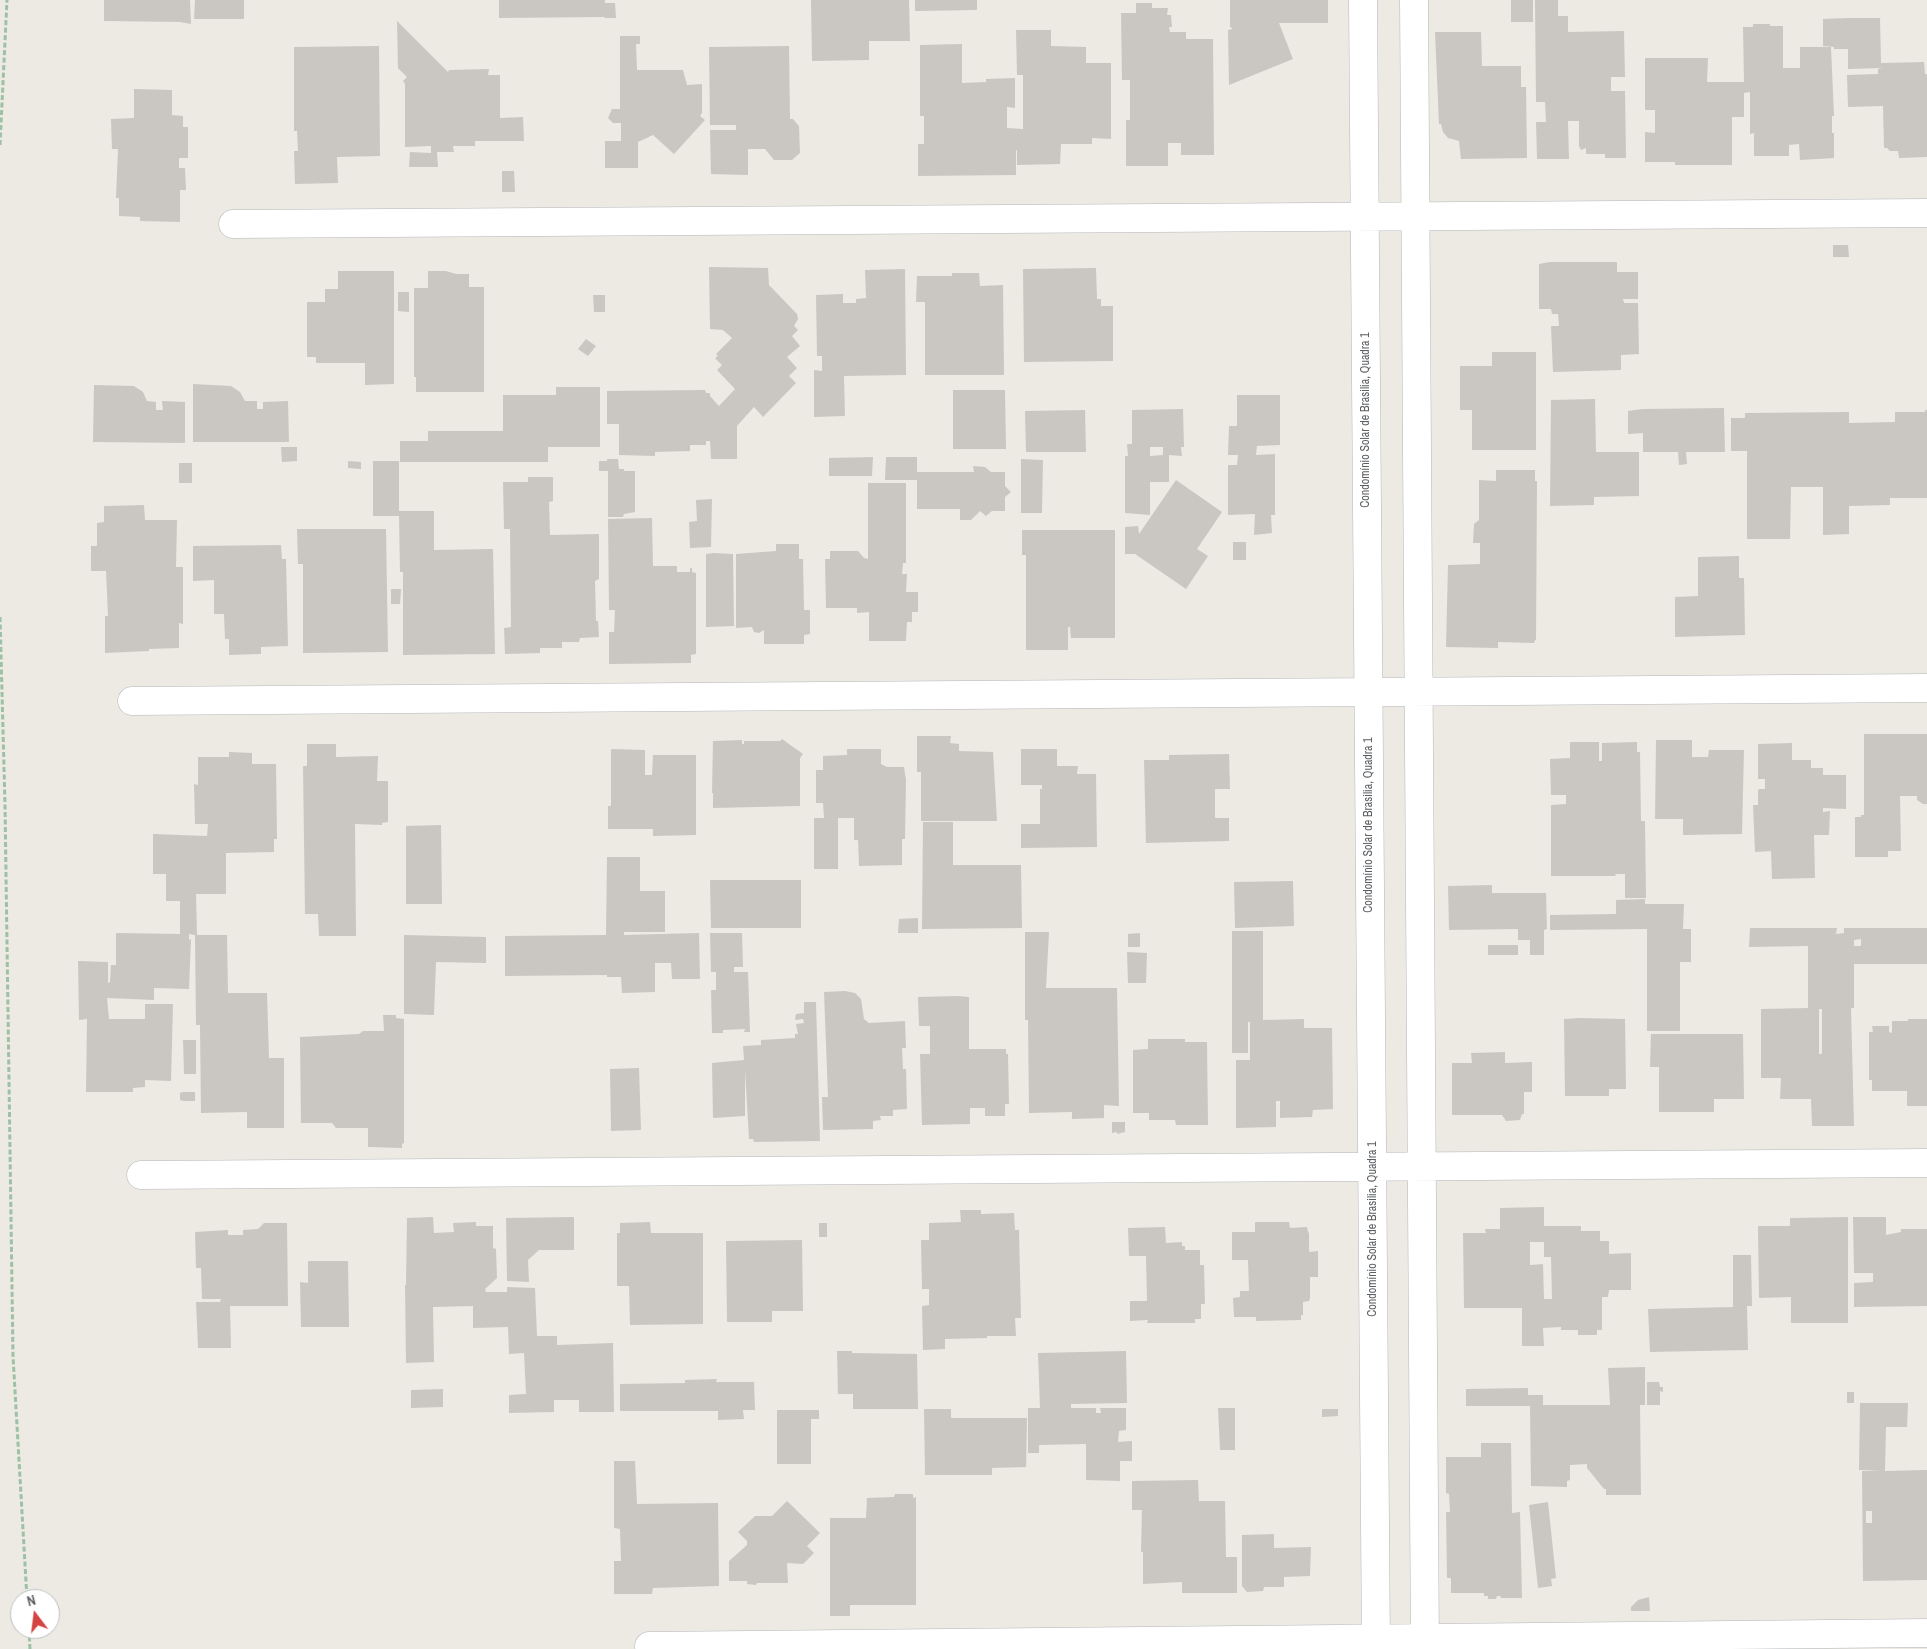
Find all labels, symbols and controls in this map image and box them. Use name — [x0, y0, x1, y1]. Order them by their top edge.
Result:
street label: Condomínio Solar de Brasilia, Quadra 1 — [1359, 332, 1373, 508]
street label: Condomínio Solar de Brasilia, Quadra 1 — [1362, 737, 1376, 913]
street label: Condomínio Solar de Brasilia, Quadra 1 — [1366, 1141, 1380, 1317]
north arrow — [10, 1589, 60, 1639]
text: N — [25, 1591, 38, 1610]

